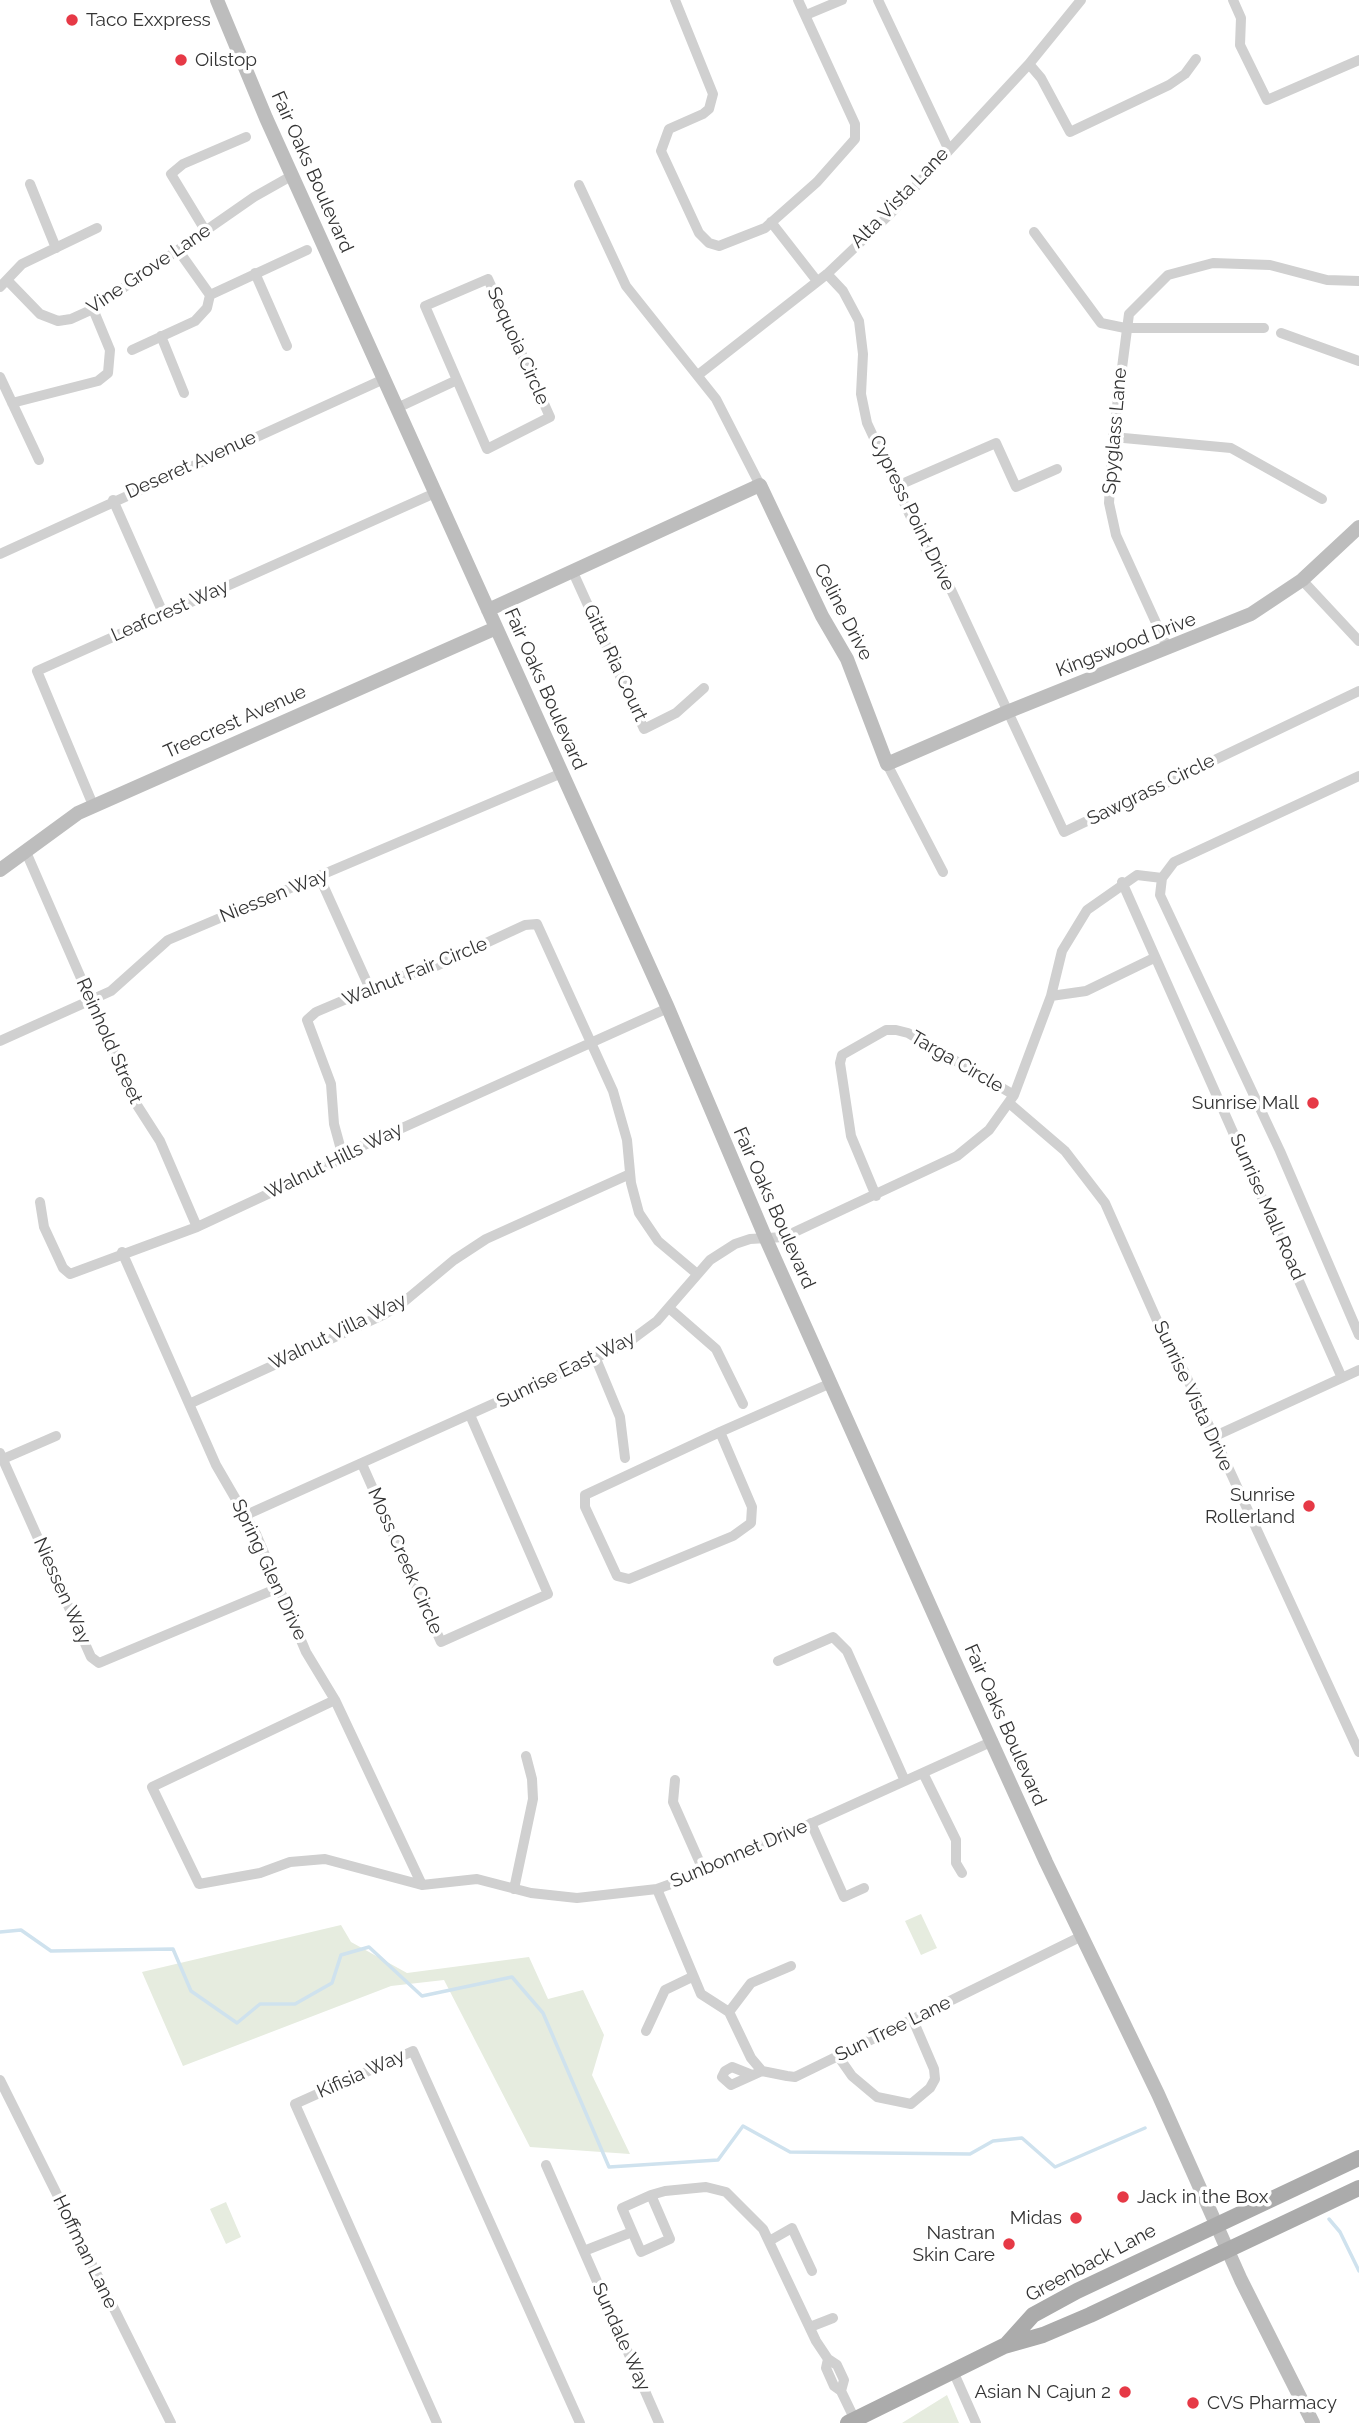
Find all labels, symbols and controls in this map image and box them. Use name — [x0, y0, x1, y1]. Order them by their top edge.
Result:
place label: Taco Exxpress — [86, 9, 211, 31]
marker: Taco Exxpress — [64, 12, 80, 28]
place label: Oilstop — [195, 49, 257, 71]
marker: Oilstop — [173, 52, 189, 68]
street label: Fair Oaks Boulevard — [266, 88, 358, 256]
street label: Alta Vista Lane — [846, 143, 954, 253]
street label: Vine Grove Lane — [83, 219, 215, 319]
street label: Sequoia Circle — [482, 284, 554, 408]
street label: Spyglass Lane — [1098, 367, 1132, 495]
street label: Deseret Avenue — [122, 426, 260, 504]
street label: Cypress Point Drive — [864, 431, 960, 595]
street label: Celine Drive — [809, 560, 877, 664]
street label: Leafcrest Way — [108, 575, 232, 647]
street label: Gitta Ria Court — [578, 601, 652, 725]
street label: Fair Oaks Boulevard — [499, 605, 591, 773]
street label: Kingswood Drive — [1053, 608, 1199, 682]
street label: Treecrest Avenue — [160, 680, 310, 764]
street label: Sawgrass Circle — [1084, 749, 1218, 831]
street label: Niessen Way — [217, 864, 331, 928]
street label: Walnut Fair Circle — [339, 933, 491, 1011]
street label: Reinhold Street — [71, 975, 147, 1107]
street label: Targa Circle — [906, 1026, 1008, 1098]
place label: Sunrise Mall — [1192, 1092, 1299, 1114]
marker: Sunrise Mall — [1305, 1095, 1321, 1111]
street label: Walnut Hills Way — [262, 1118, 406, 1204]
street label: Fair Oaks Boulevard — [728, 1124, 820, 1292]
street label: Sunrise Mall Road — [1225, 1130, 1309, 1284]
street label: Walnut Villa Way — [266, 1289, 410, 1375]
street label: Sunrise Vista Drive — [1148, 1317, 1238, 1475]
street label: Sunrise East Way — [493, 1327, 639, 1413]
street label: Moss Creek Circle — [362, 1484, 448, 1638]
place label: Sunrise Rollerland — [1205, 1484, 1295, 1528]
street label: Spring Glen Drive — [226, 1496, 312, 1644]
marker: Sunrise Rollerland — [1301, 1498, 1317, 1514]
street label: Niessen Way — [28, 1534, 96, 1648]
street label: Fair Oaks Boulevard — [959, 1641, 1051, 1809]
street label: Sunbonnet Drive — [667, 1815, 811, 1893]
street label: Sun Tree Lane — [831, 1991, 955, 2067]
street label: Kifisia Way — [314, 2045, 408, 2103]
place label: Jack in the Box — [1137, 2186, 1268, 2208]
marker: Jack in the Box — [1115, 2189, 1131, 2205]
street label: Hoffman Lane — [48, 2192, 122, 2312]
place label: Midas — [1010, 2207, 1062, 2229]
marker: Midas — [1068, 2210, 1084, 2226]
street label: Greenback Lane — [1022, 2219, 1160, 2307]
place label: Nastran Skin Care — [912, 2222, 995, 2266]
marker: Nastran Skin Care — [1001, 2236, 1017, 2252]
street label: Sundale Way — [587, 2279, 655, 2395]
place label: Asian N Cajun 2 — [974, 2381, 1111, 2403]
marker: Asian N Cajun 2 — [1117, 2384, 1133, 2400]
place label: CVS Pharmacy — [1207, 2392, 1337, 2414]
marker: CVS Pharmacy — [1185, 2395, 1201, 2411]

